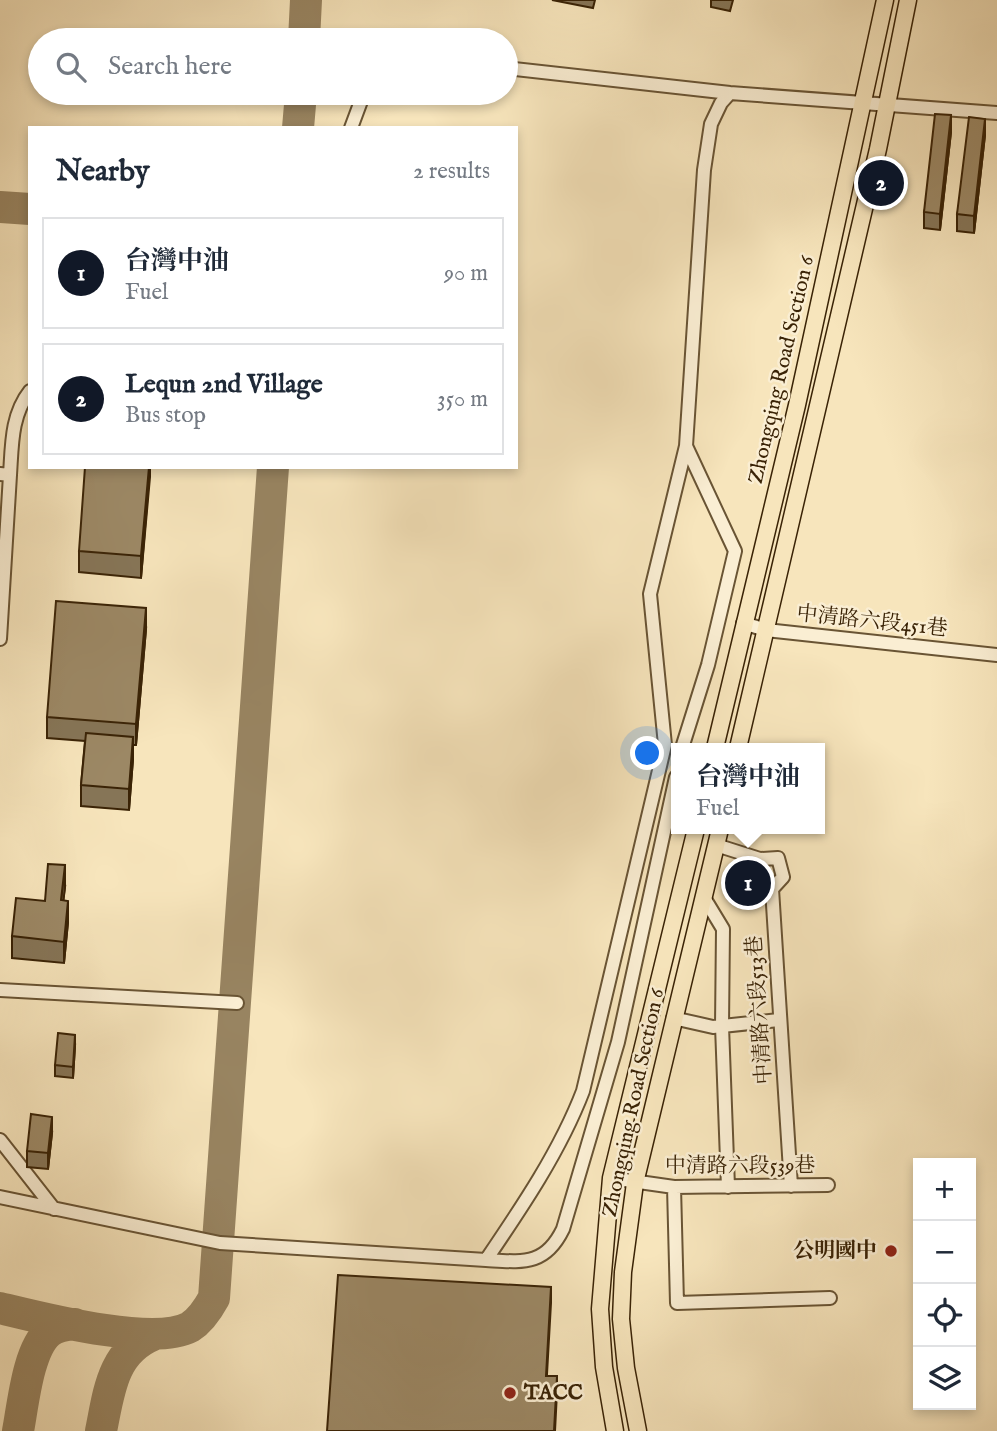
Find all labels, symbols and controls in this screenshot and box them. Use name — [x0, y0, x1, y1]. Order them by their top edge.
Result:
search box — [28, 28, 518, 105]
icon: search — [52, 48, 90, 86]
text: Search here — [108, 50, 232, 83]
text: Nearby — [56, 153, 149, 191]
text: 2 results — [413, 157, 490, 186]
pin: 2 — [858, 157, 904, 209]
text: 台灣中油 — [125, 245, 229, 278]
street label: Zhongqing Road Section 6 — [743, 252, 822, 487]
text: 1 — [77, 259, 85, 288]
text: 90 m — [444, 259, 488, 288]
text: Fuel — [125, 278, 168, 307]
text: Lequn 2nd Village — [125, 368, 323, 401]
text: 2 — [76, 385, 86, 414]
text: 350 m — [437, 385, 488, 414]
text: Bus stop — [125, 401, 206, 430]
street label: 中清路六段451巷 — [795, 601, 949, 643]
your location — [630, 736, 664, 770]
popup — [671, 743, 825, 834]
text: 台灣中油 — [696, 761, 800, 794]
text: Fuel — [696, 794, 739, 823]
pin: 1 — [725, 857, 771, 909]
street label: 中清路六段513巷 — [741, 935, 779, 1085]
street label: Zhongqing Road Section 6 — [597, 985, 672, 1220]
street label: 中清路六段539巷 — [665, 1153, 815, 1180]
map controls — [913, 1158, 976, 1410]
button: + — [913, 1158, 976, 1221]
button: − — [913, 1221, 976, 1284]
place label: 公明國中 — [793, 1238, 877, 1265]
marker: 公明國中 — [883, 1243, 899, 1259]
button: locate — [913, 1284, 976, 1347]
button: layers — [913, 1347, 976, 1410]
place label: TACC — [523, 1380, 583, 1407]
marker: TACC — [502, 1385, 518, 1401]

